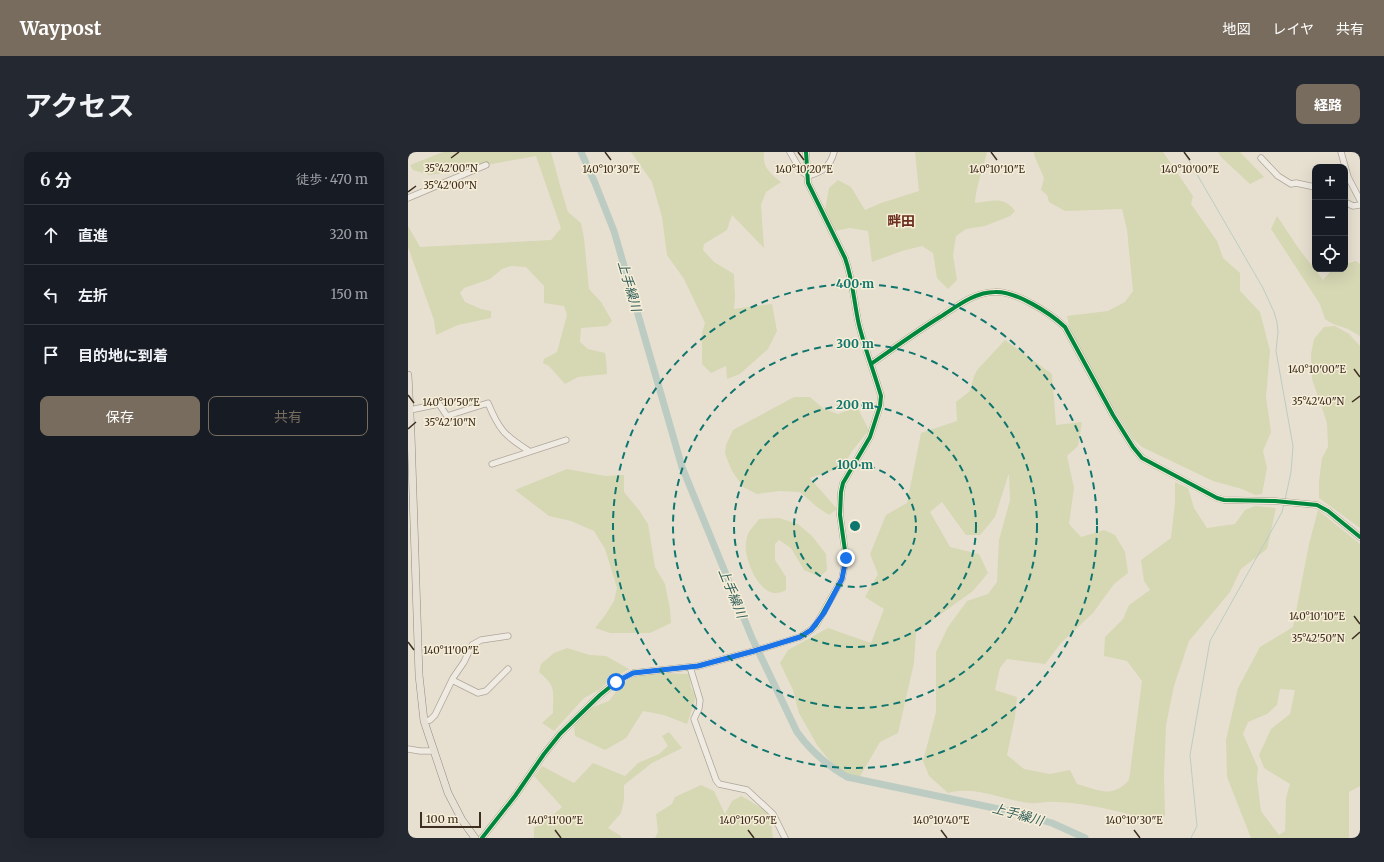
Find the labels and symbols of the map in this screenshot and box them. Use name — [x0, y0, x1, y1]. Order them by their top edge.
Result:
text: 35°42'00"N — [424, 162, 478, 175]
text: 140°10'30"E — [582, 163, 640, 176]
text: 140°10'20"E — [775, 163, 833, 176]
text: 140°10'10"E — [969, 163, 1026, 176]
text: 140°10'00"E — [1161, 163, 1220, 176]
text: 35°42'00"N — [423, 179, 477, 192]
district label: 畔田 — [887, 212, 915, 230]
water label: 上手繰川 — [614, 259, 645, 315]
text: 400 m — [836, 276, 874, 291]
text: 300 m — [836, 336, 874, 351]
text: 140°10'00"E — [1288, 363, 1347, 376]
text: 35°42'40"N — [1292, 395, 1344, 408]
text: 140°10'50"E — [422, 396, 480, 409]
text: 200 m — [836, 397, 874, 412]
text: 35°42'10"N — [424, 416, 476, 429]
text: 100 m — [837, 457, 873, 472]
centre of rings — [848, 519, 862, 533]
route end — [837, 549, 855, 567]
water label: 上手繰川 — [715, 566, 751, 622]
text: 140°10'10"E — [1289, 610, 1346, 623]
text: 35°42'50"N — [1292, 632, 1345, 645]
text: 140°11'00"E — [423, 644, 479, 657]
route start — [607, 673, 625, 691]
water label: 上手繰川 — [991, 800, 1047, 830]
scale bar — [420, 810, 481, 829]
text: 140°11'00"E — [527, 814, 583, 827]
text: 140°10'50"E — [719, 814, 777, 827]
text: 140°10'40"E — [913, 814, 970, 827]
text: 140°10'30"E — [1105, 814, 1163, 827]

